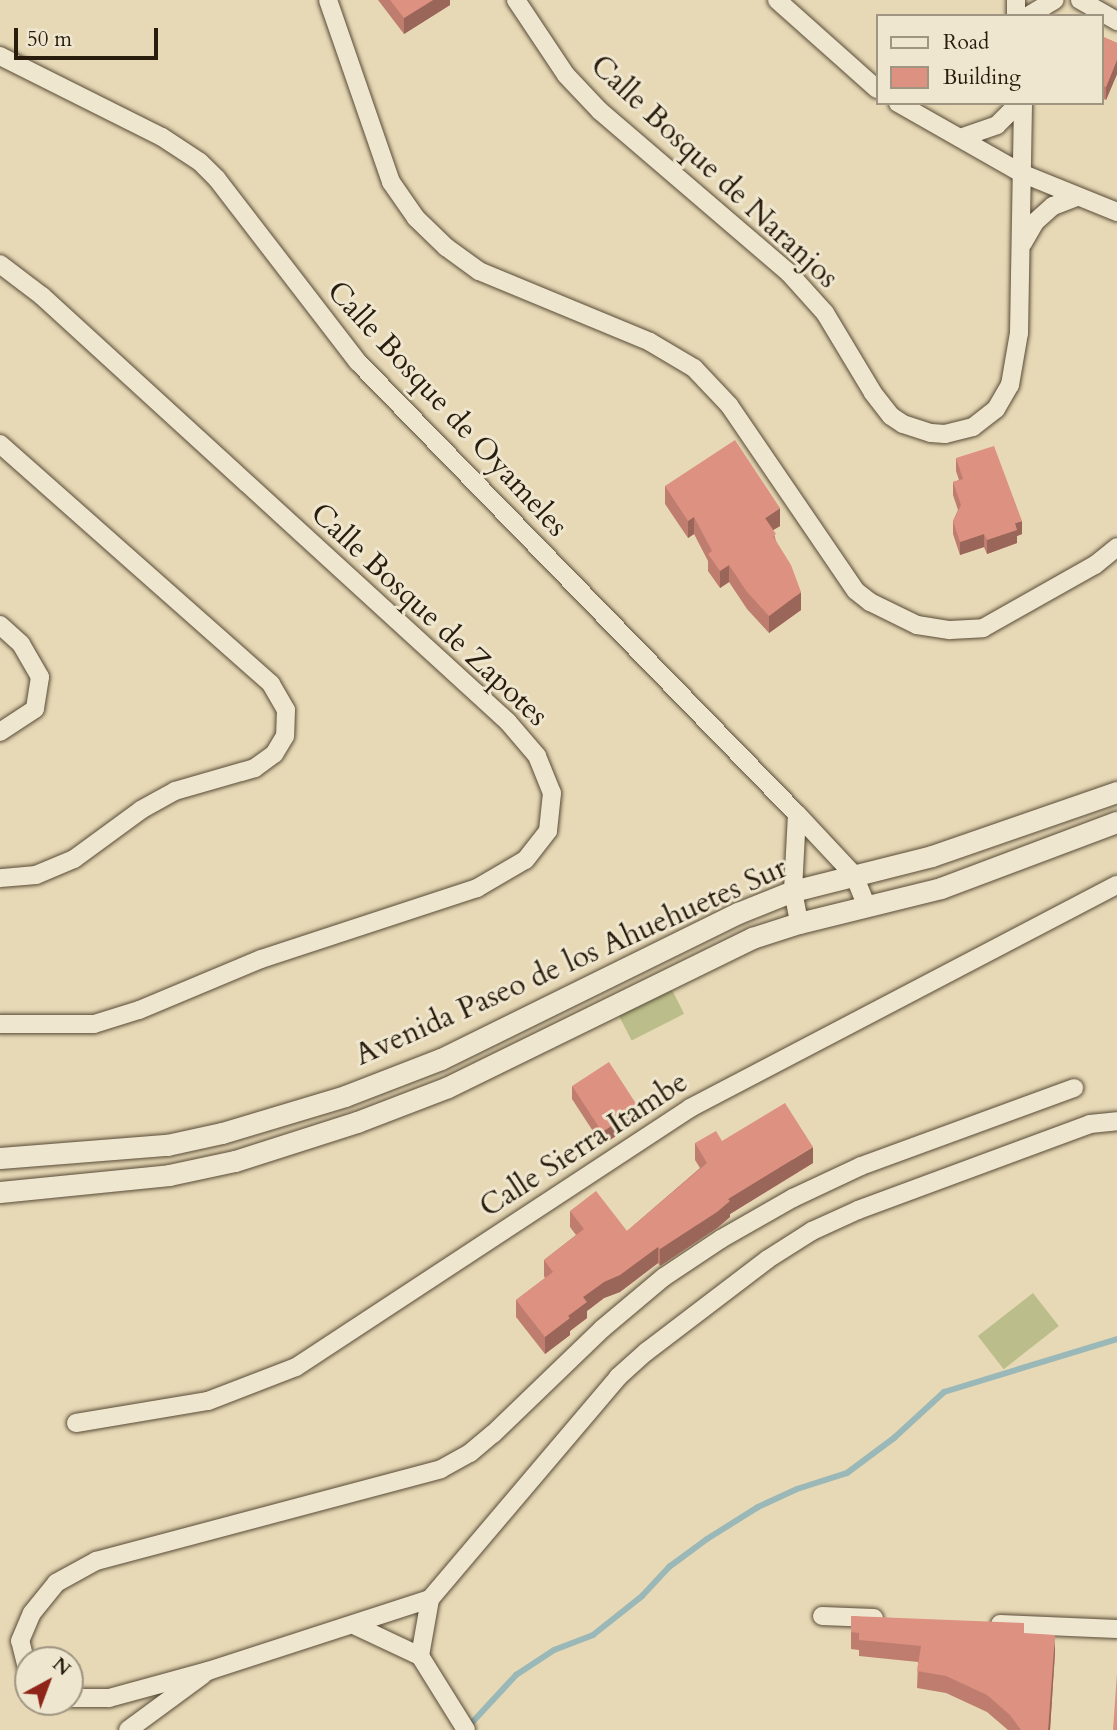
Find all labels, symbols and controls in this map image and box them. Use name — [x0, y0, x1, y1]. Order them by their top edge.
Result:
scale bar — [18, 14, 161, 58]
legend — [876, 14, 1103, 105]
text: 50 m — [27, 25, 72, 54]
text: Road — [943, 28, 989, 57]
street label: Calle Bosque de Naranjos — [583, 48, 845, 296]
text: Building — [943, 63, 1021, 92]
street label: Calle Bosque de Oyameles — [319, 274, 575, 544]
street label: Calle Bosque de Zapotes — [303, 496, 555, 734]
street label: Avenida Paseo de los Ahuehuetes Sur — [349, 850, 793, 1074]
street label: Calle Sierra Itambe — [473, 1064, 695, 1226]
north arrow — [14, 1646, 84, 1716]
text: N — [47, 1651, 76, 1682]

